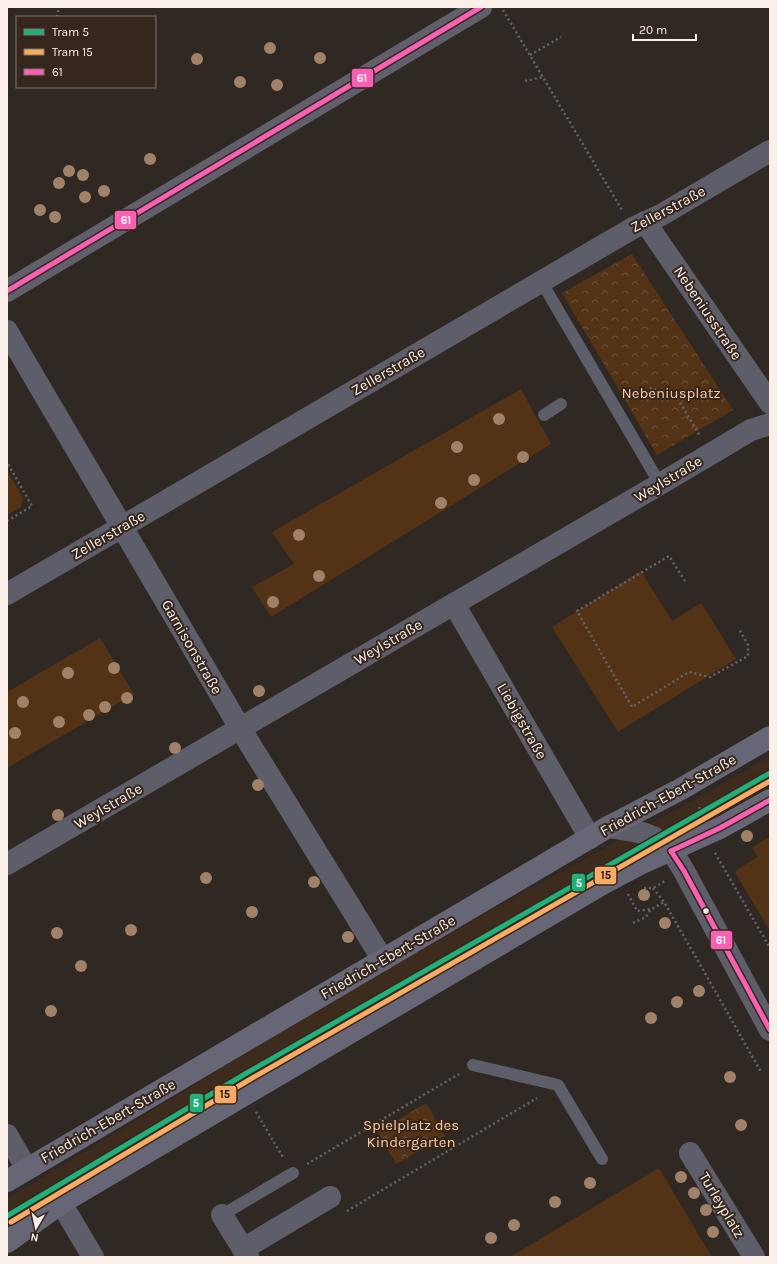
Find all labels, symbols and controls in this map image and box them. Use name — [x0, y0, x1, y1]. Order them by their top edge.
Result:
legend — [16, 16, 156, 88]
scale bar — [633, 16, 696, 42]
text: 20 m — [639, 23, 667, 37]
text: Tram 5 — [52, 25, 89, 39]
text: Tram 15 — [52, 45, 93, 59]
text: 61 — [52, 65, 63, 79]
line badge: 61 — [351, 68, 374, 88]
text: 61 — [357, 72, 367, 85]
street label: Zellerstraße — [627, 182, 709, 236]
line badge: 61 — [114, 210, 137, 230]
text: 61 — [121, 214, 131, 227]
street label: Nebeniusstraße — [670, 263, 746, 363]
street label: Zellerstraße — [348, 343, 428, 399]
park label: Nebeniusplatz — [621, 384, 721, 402]
street label: Weylstraße — [631, 452, 705, 506]
street label: Zellerstraße — [68, 507, 148, 563]
street label: Garnisonstraße — [158, 597, 226, 697]
street label: Weylstraße — [351, 615, 425, 669]
street label: Liebigstraße — [493, 680, 551, 762]
street label: Friedrich-Ebert-Straße — [597, 750, 739, 840]
street label: Weylstraße — [71, 779, 145, 833]
line badge: 15 — [594, 866, 617, 885]
text: 15 — [601, 869, 611, 882]
line badge: 5 — [571, 873, 586, 892]
text: 5 — [576, 877, 582, 890]
unlabelled marker — [701, 906, 711, 916]
street label: Friedrich-Ebert-Straße — [317, 911, 459, 1003]
line badge: 61 — [710, 930, 733, 950]
text: 61 — [716, 934, 726, 947]
street label: Friedrich-Ebert-Straße — [37, 1075, 179, 1167]
line badge: 15 — [214, 1085, 237, 1104]
text: 15 — [220, 1088, 230, 1101]
line badge: 5 — [189, 1093, 204, 1113]
text: 5 — [193, 1097, 199, 1110]
park label: Spielplatz des Kindergarten — [363, 1116, 459, 1151]
street label: Turleyplatz — [695, 1169, 749, 1241]
north arrow — [16, 1208, 56, 1248]
text: N — [30, 1230, 39, 1244]

